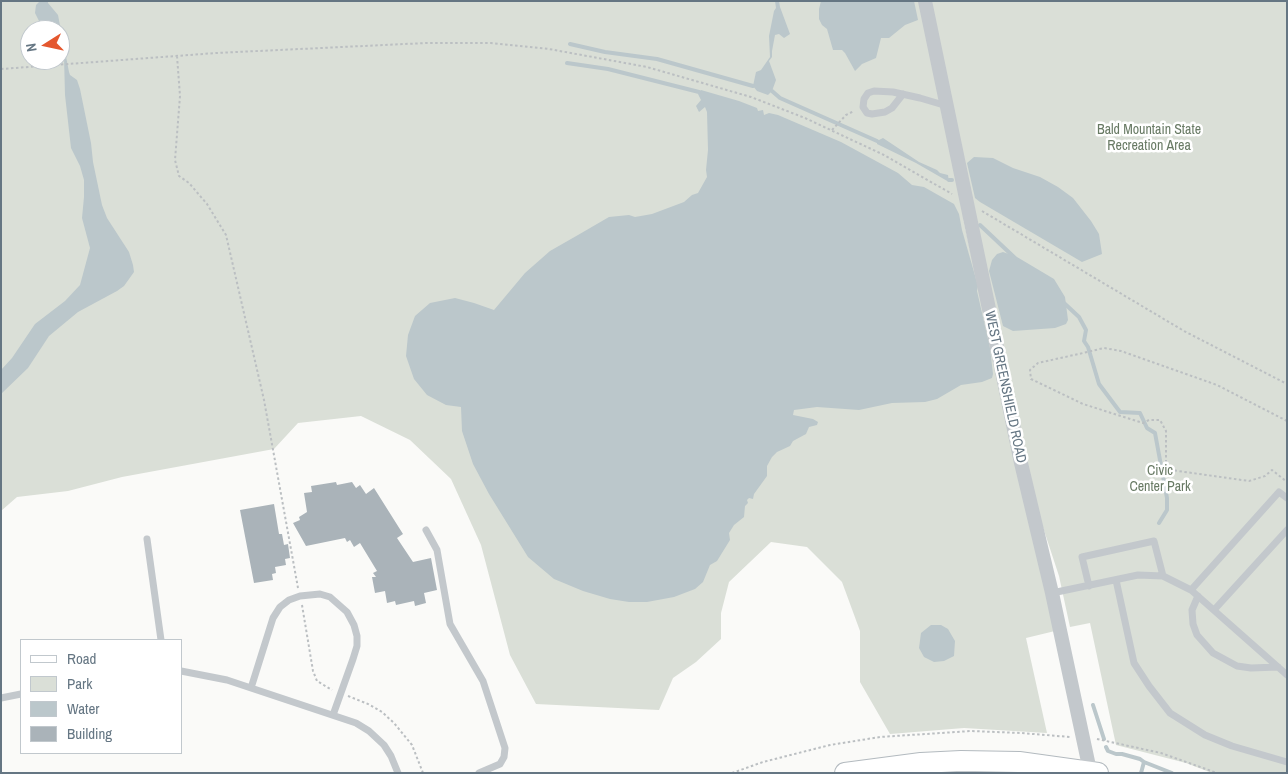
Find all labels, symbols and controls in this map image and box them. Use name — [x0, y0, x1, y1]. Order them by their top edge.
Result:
north arrow — [20, 20, 70, 70]
text: N — [22, 42, 41, 53]
park label: Bald Mountain State Recreation Area — [1097, 122, 1201, 154]
street label: WEST GREENSHIELD ROAD — [981, 309, 1029, 465]
park label: Civic Center Park — [1129, 463, 1191, 496]
legend — [20, 639, 182, 754]
text: Road — [67, 648, 96, 669]
text: Park — [67, 673, 92, 694]
text: Water — [67, 698, 99, 719]
text: Building — [67, 723, 112, 744]

